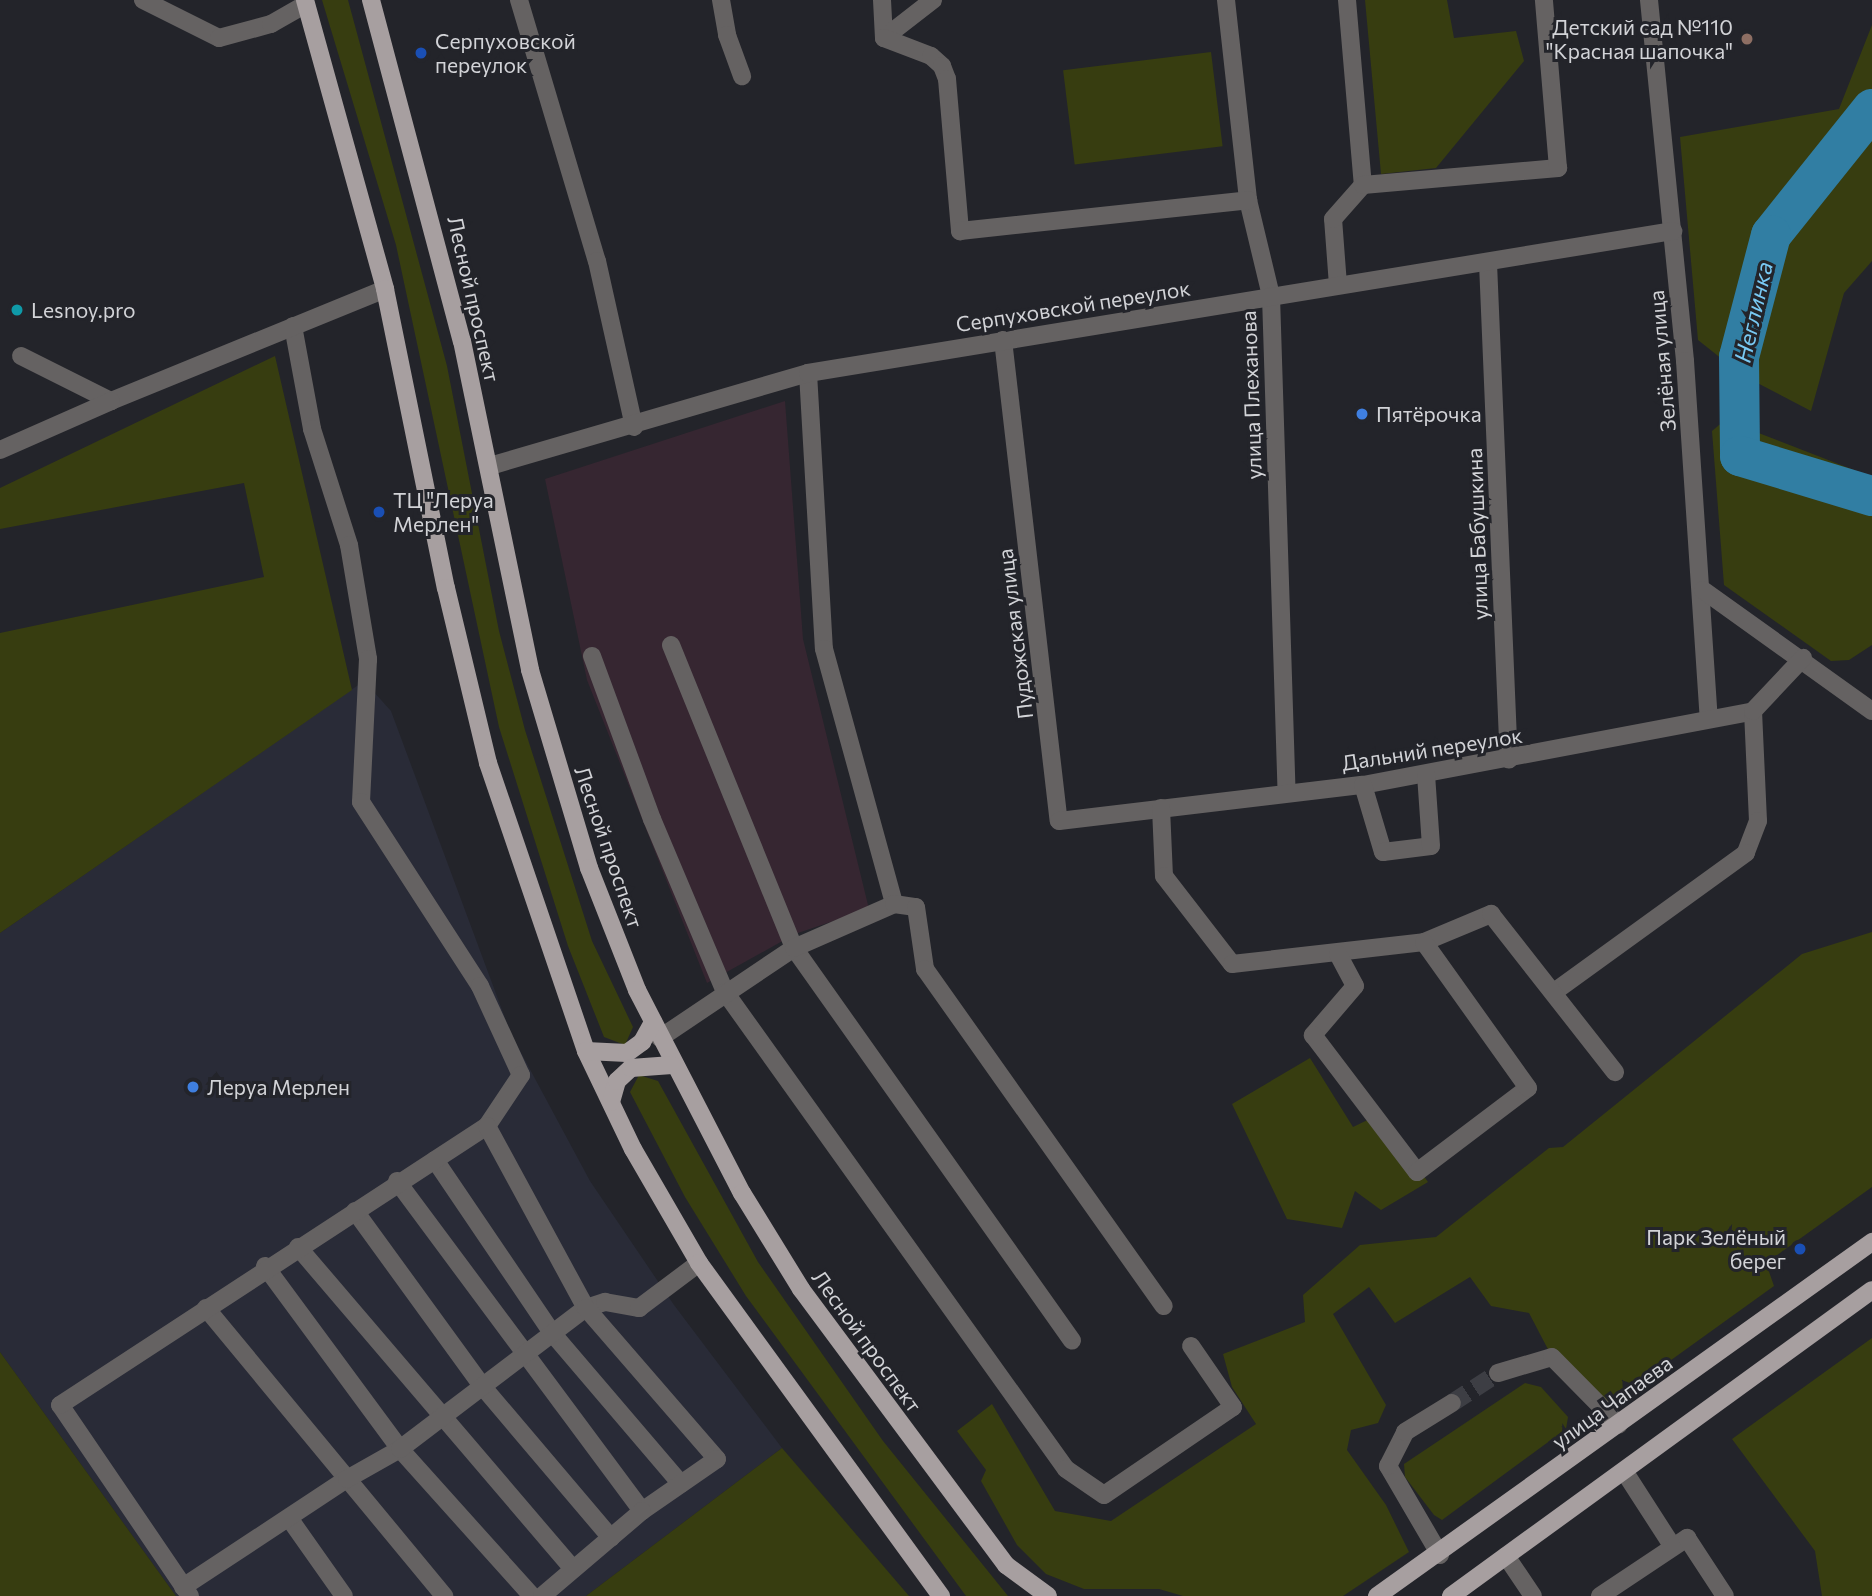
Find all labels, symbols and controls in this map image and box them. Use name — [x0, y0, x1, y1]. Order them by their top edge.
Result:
place label: Детский сад №110 "Красная шапочка" — [1546, 14, 1733, 64]
place label: Серпуховской переулок — [435, 28, 576, 78]
marker: Детский сад №110 "Красная шапочка" — [1739, 31, 1755, 47]
marker: Серпуховской переулок — [413, 45, 429, 61]
street label: Лесной проспект — [443, 214, 505, 384]
water label: Неглинка — [1728, 259, 1778, 365]
street label: Серпуховской переулок — [954, 275, 1192, 337]
street label: Зелёная улица — [1643, 289, 1681, 433]
place label: Lesnoy.pro — [31, 297, 136, 323]
marker: Lesnoy.pro — [9, 302, 25, 318]
street label: улица Плеханова — [1235, 310, 1267, 480]
place label: Пятёрочка — [1376, 401, 1482, 427]
marker: Пятёрочка — [1354, 406, 1370, 422]
street label: улица Бабушкина — [1461, 447, 1493, 621]
place label: ТЦ "Леруа Мерлен" — [393, 487, 494, 537]
marker: ТЦ "Леруа Мерлен" — [371, 504, 387, 520]
street label: Пудожская улица — [992, 547, 1038, 721]
street label: Дальний переулок — [1340, 722, 1524, 776]
street label: Лесной проспект — [570, 763, 648, 931]
place label: Леруа Мерлен — [207, 1074, 350, 1100]
marker: Леруа Мерлен — [185, 1079, 201, 1095]
place label: Парк Зелёный берег — [1646, 1224, 1786, 1274]
marker: Парк Зелёный берег — [1792, 1241, 1808, 1257]
street label: Лесной проспект — [807, 1265, 927, 1417]
street label: улица Чапаева — [1547, 1350, 1677, 1454]

